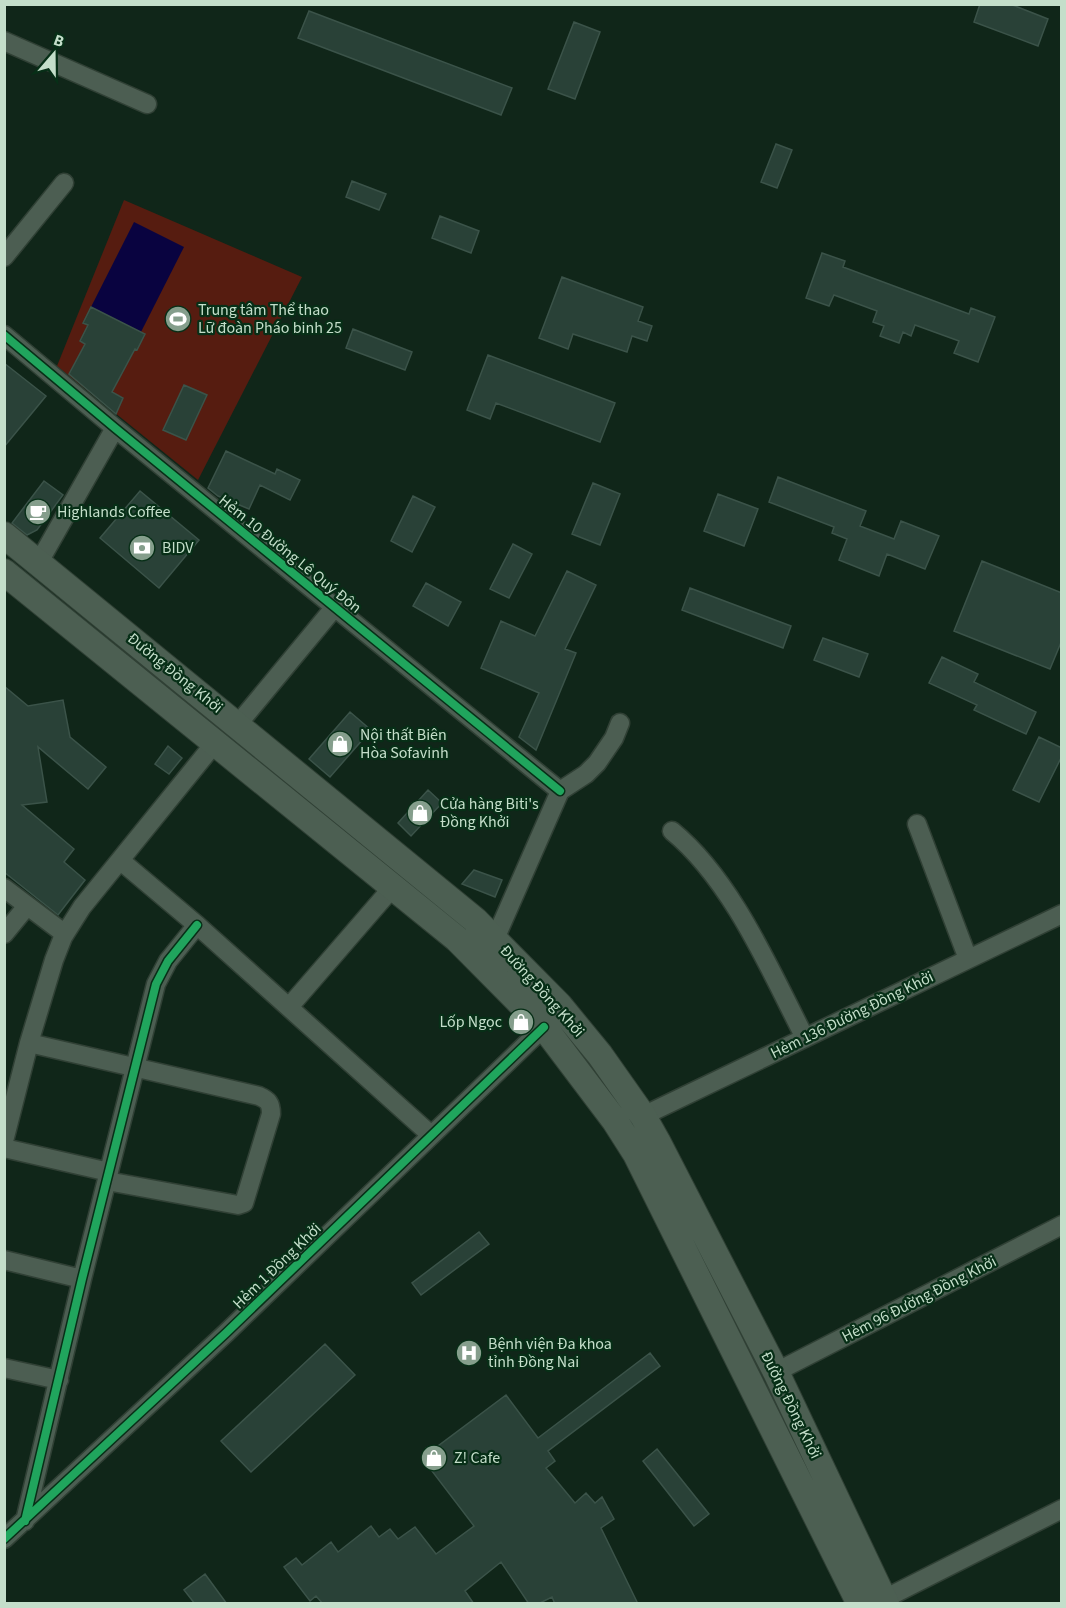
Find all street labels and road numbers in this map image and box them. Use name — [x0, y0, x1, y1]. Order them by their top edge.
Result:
street label: Hẻm 10 Đường Lê Quý Đôn — [214, 490, 366, 618]
street label: Đường Đồng Khởi — [123, 628, 227, 718]
street label: Đường Đồng Khởi — [495, 940, 589, 1042]
street label: Hẻm 136 Đường Đồng Khởi — [767, 966, 937, 1064]
street label: Hẻm 1 Đồng Khởi — [228, 1218, 326, 1314]
street label: Hẻm 96 Đường Đồng Khởi — [838, 1250, 1000, 1348]
street label: Đường Đồng Khởi — [755, 1348, 827, 1462]

